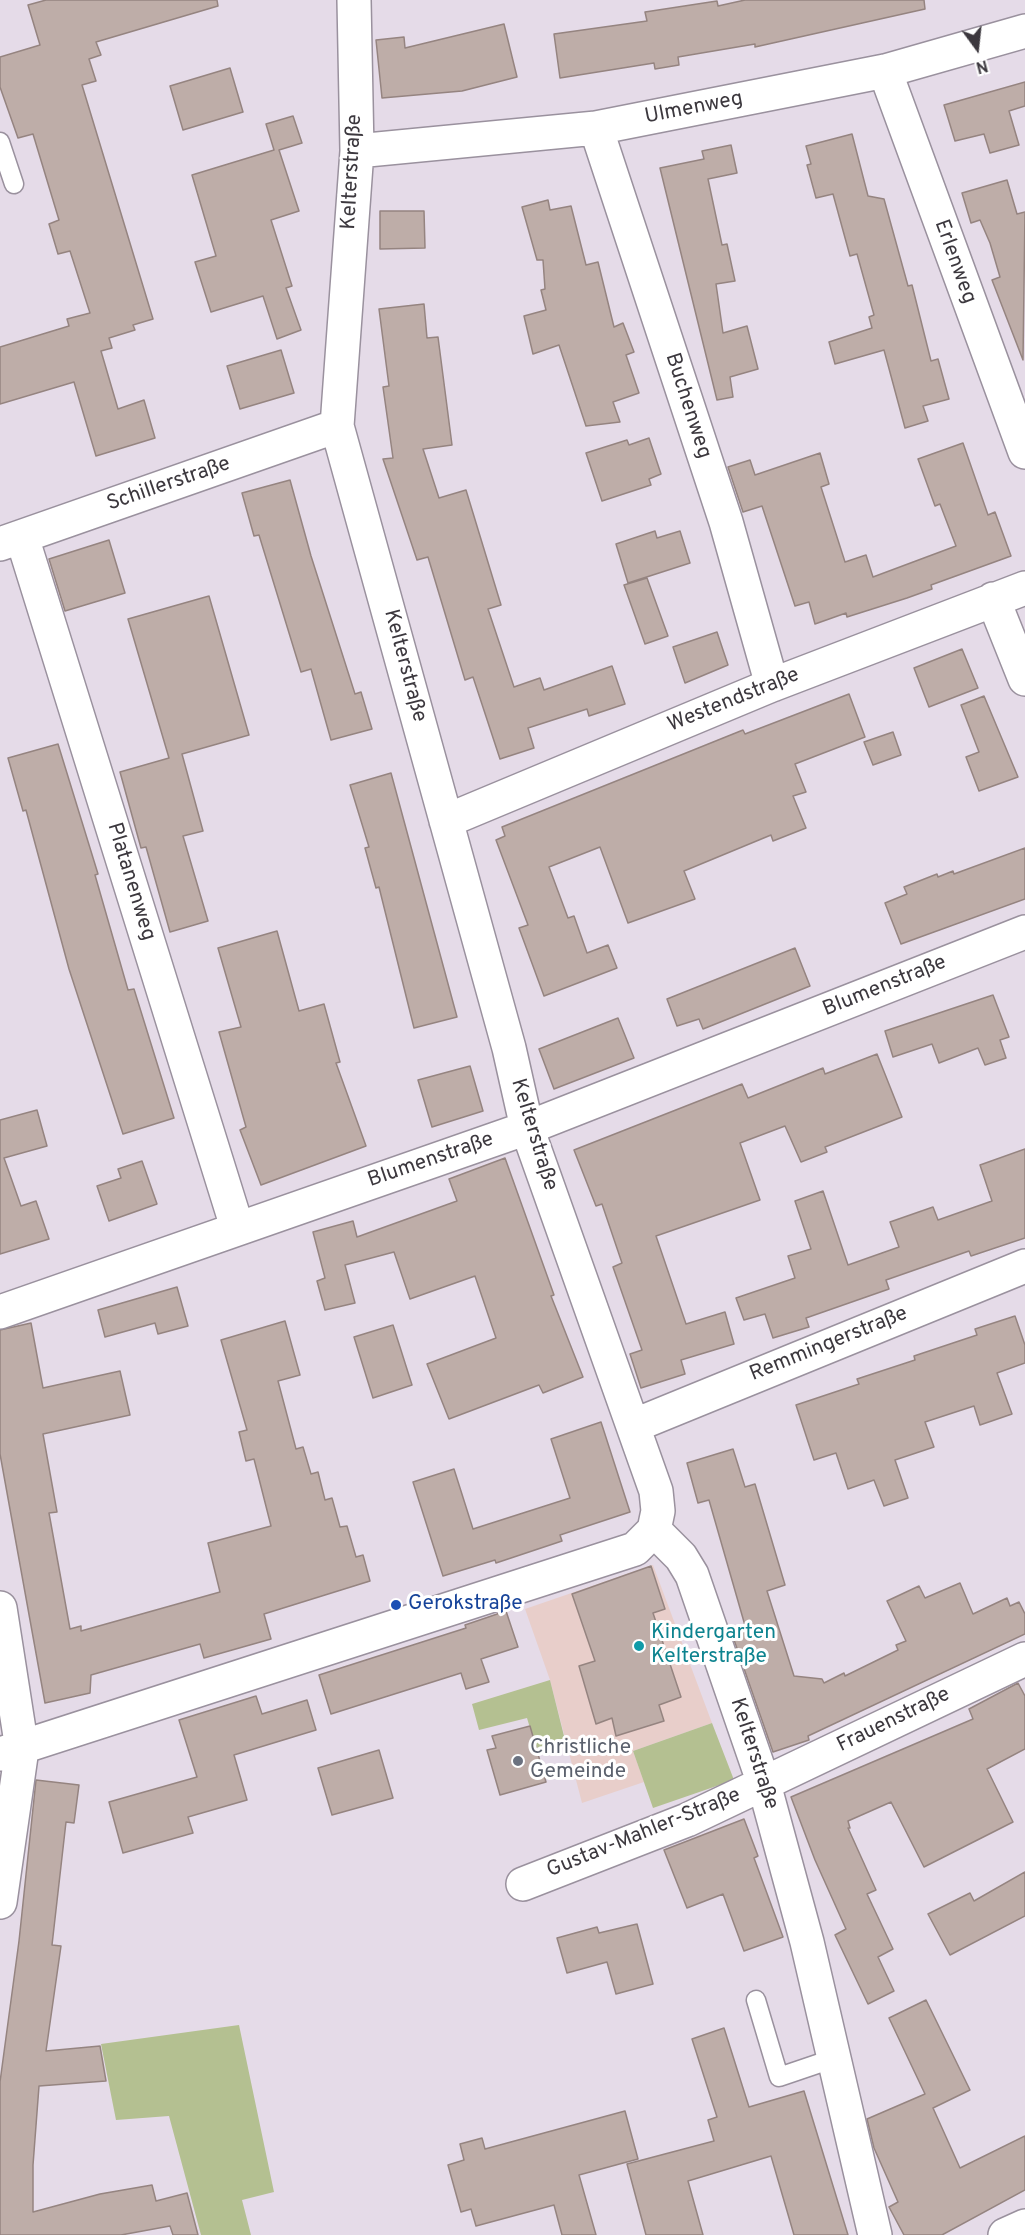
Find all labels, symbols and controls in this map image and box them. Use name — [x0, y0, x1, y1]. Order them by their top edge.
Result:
north arrow — [947, 18, 1007, 78]
text: N — [974, 54, 990, 77]
street label: Ulmenweg — [643, 87, 745, 131]
street label: Kelterstraße — [337, 114, 369, 230]
street label: Erlenweg — [927, 217, 981, 307]
street label: Buchenweg — [658, 350, 716, 462]
street label: Schillerstraße — [104, 452, 234, 518]
street label: Kelterstraße — [377, 607, 431, 725]
street label: Westendstraße — [665, 663, 803, 739]
street label: Platanenweg — [100, 820, 160, 944]
street label: Blumenstraße — [820, 951, 950, 1023]
street label: Kelterstraße — [504, 1076, 562, 1194]
street label: Blumenstraße — [365, 1128, 497, 1194]
street label: Remmingerstraße — [746, 1302, 912, 1388]
place label: Gerokstraße — [408, 1592, 522, 1618]
marker: Gerokstraße — [389, 1598, 403, 1612]
place label: Kindergarten Kelterstraße — [651, 1621, 776, 1671]
marker: Kindergarten Kelterstraße — [632, 1639, 646, 1653]
street label: Frauenstraße — [833, 1683, 955, 1759]
street label: Kelterstraße — [723, 1695, 783, 1813]
place label: Christliche Gemeinde — [530, 1736, 631, 1786]
marker: Christliche Gemeinde — [511, 1754, 525, 1768]
street label: Gustav-Mahler-Straße — [543, 1784, 745, 1884]

